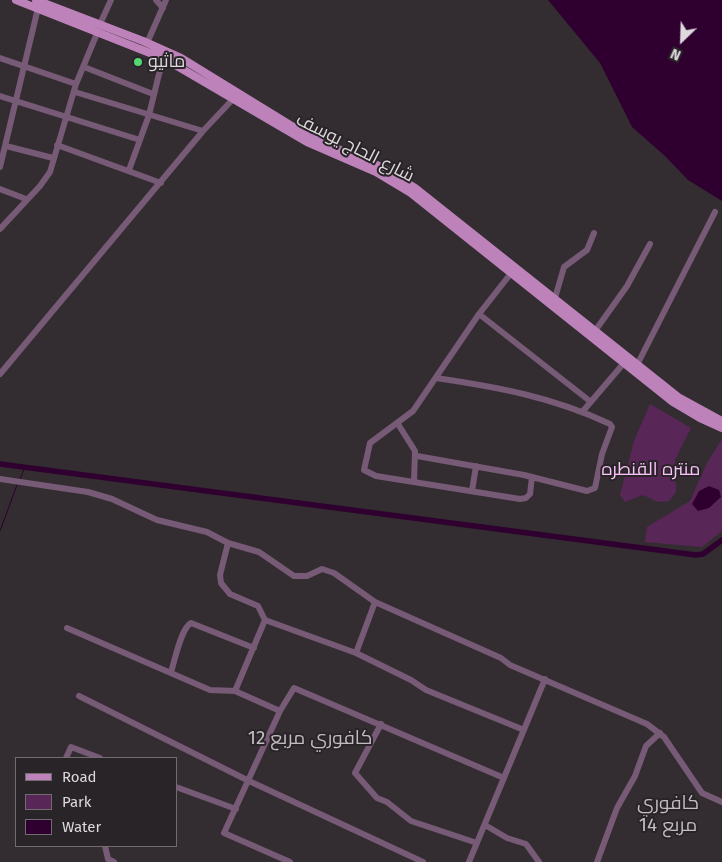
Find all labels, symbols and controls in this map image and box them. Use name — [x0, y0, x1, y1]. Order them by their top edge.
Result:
north arrow — [657, 15, 707, 65]
text: N — [668, 45, 683, 64]
place label: ماثيو — [148, 51, 185, 73]
marker: ماثيو — [132, 56, 144, 68]
street label: شارع الحاج يوسف — [292, 109, 418, 187]
park label: منتره القنطره — [602, 459, 700, 481]
district label: كافوري مربع 12 — [248, 728, 372, 750]
legend — [15, 757, 178, 847]
text: Road — [62, 768, 97, 786]
text: Park — [62, 793, 92, 811]
district label: كافوري مربع 14 — [637, 793, 699, 837]
text: Water — [62, 818, 101, 836]

